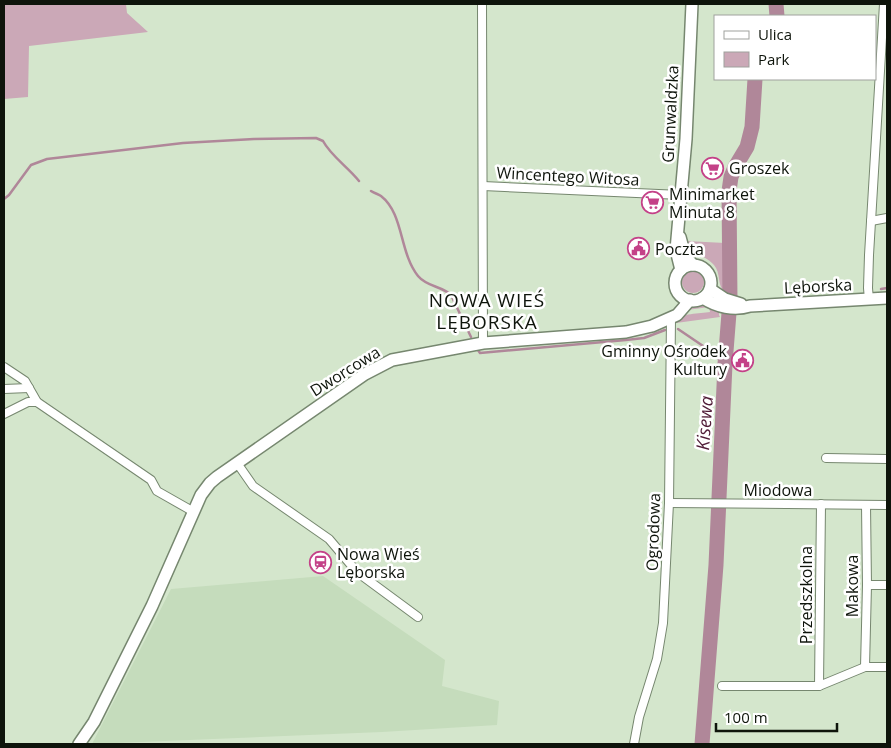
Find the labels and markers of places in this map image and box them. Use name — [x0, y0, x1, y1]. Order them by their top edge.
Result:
supermarket icon: Groszek — [701, 156, 725, 180]
place label: Groszek — [729, 157, 790, 179]
place label: Minimarket Minuta 8 — [669, 183, 755, 223]
supermarket icon: Minimarket Minuta 8 — [641, 191, 665, 215]
public building icon: Poczta — [627, 237, 651, 261]
place label: Poczta — [655, 238, 704, 260]
place label: Gminny Ośrodek Kultury — [601, 340, 728, 380]
public building icon: Gminny Ośrodek Kultury — [731, 348, 755, 372]
place label: Nowa Wieś Lęborska — [337, 543, 420, 583]
station icon: Nowa Wieś Lęborska — [309, 551, 333, 575]

